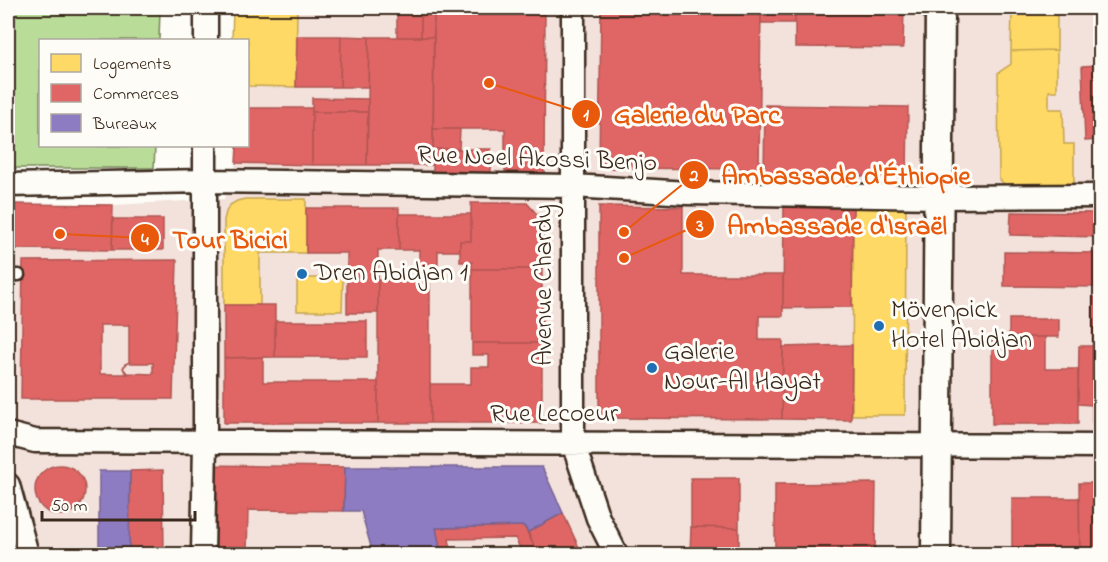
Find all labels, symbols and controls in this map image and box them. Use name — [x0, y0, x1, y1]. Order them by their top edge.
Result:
legend — [39, 39, 249, 147]
text: Logements — [93, 52, 171, 79]
text: Commerces — [93, 82, 179, 108]
callout: Galerie du Parc — [571, 91, 792, 136]
text: Galerie du Parc — [614, 97, 781, 136]
text: 1 — [583, 103, 589, 129]
text: Bureaux — [92, 112, 157, 138]
street label: Rue Noel Akossi Benjo — [416, 137, 658, 183]
callout: Ambassade d'Éthiopie — [679, 153, 983, 198]
text: Ambassade d'Éthiopie — [721, 158, 972, 197]
text: 2 — [689, 164, 699, 190]
callout: Ambassade d'Israël — [685, 202, 959, 247]
street label: Avenue Chardy — [526, 204, 564, 366]
text: Ambassade d'Israël — [727, 208, 947, 247]
text: 3 — [695, 214, 704, 240]
callout: Tour Bicici — [130, 216, 299, 261]
text: Tour Bicici — [172, 222, 288, 261]
text: 4 — [141, 228, 149, 254]
place label: Dren Abidjan 1 — [313, 255, 468, 293]
marker: Dren Abidjan 1 — [295, 267, 309, 281]
place label: Mövenpick Hotel Abidjan — [891, 292, 1032, 360]
marker: Mövenpick Hotel Abidjan — [872, 319, 886, 333]
place label: Galerie Nour-Al Hayat — [664, 334, 821, 402]
marker: Galerie Nour-Al Hayat — [645, 361, 659, 375]
street label: Rue Lecoeur — [490, 396, 619, 434]
scale bar — [42, 484, 195, 522]
text: 50 m — [51, 494, 88, 520]

